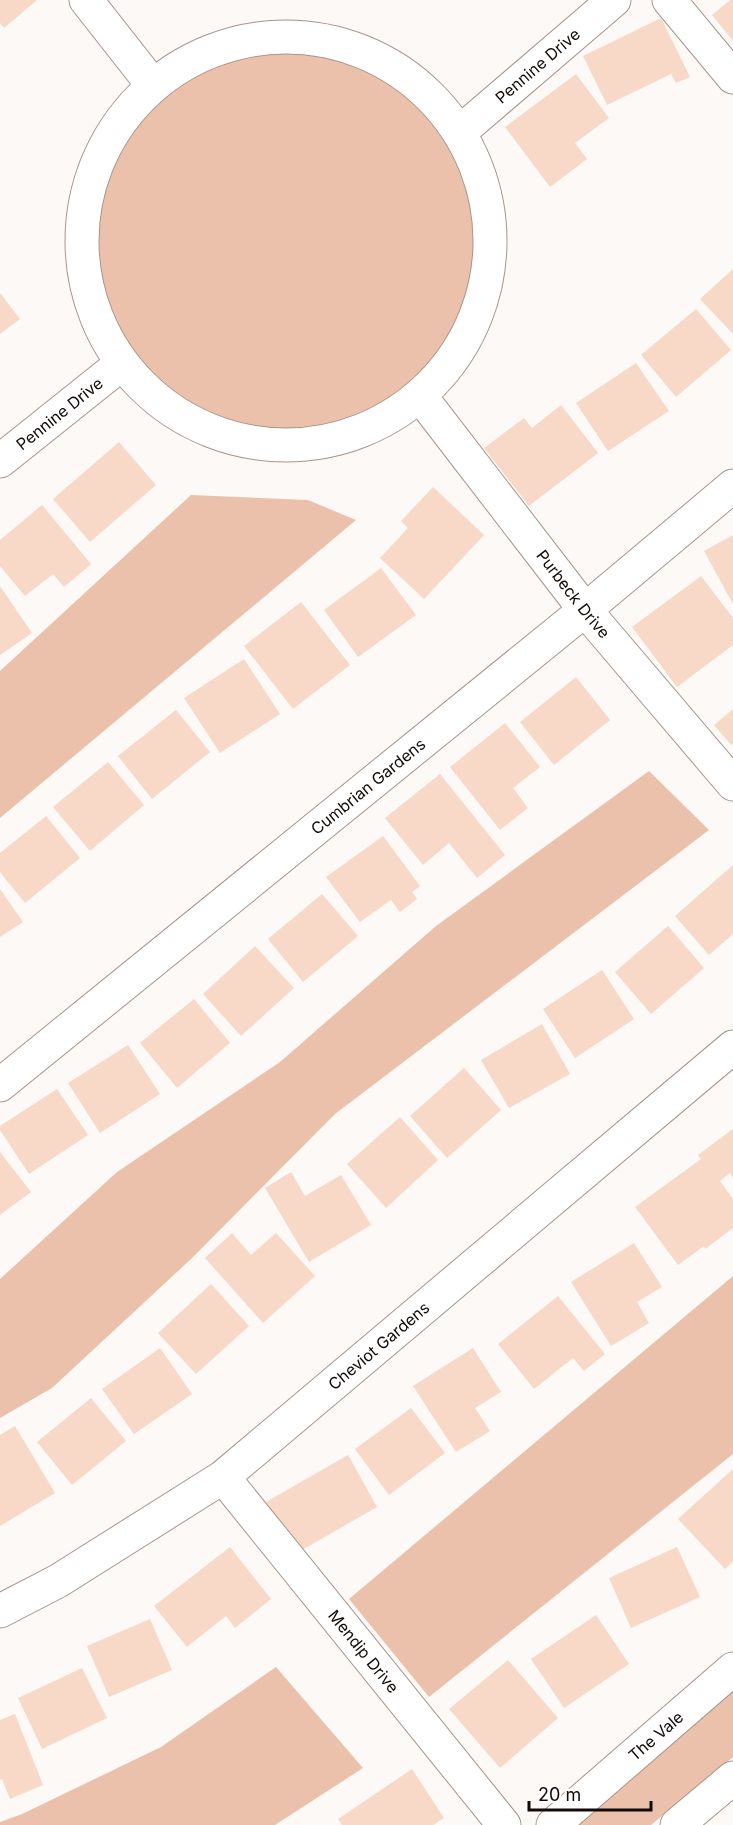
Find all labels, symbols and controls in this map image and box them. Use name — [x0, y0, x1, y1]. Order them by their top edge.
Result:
street label: Pennine Drive — [491, 24, 584, 107]
street label: Pennine Drive — [12, 373, 107, 454]
street label: Purbeck Drive — [532, 546, 615, 642]
street label: Cumbrian Gardens — [307, 734, 429, 839]
street label: Cheviot Gardens — [324, 1297, 433, 1394]
street label: Mendip Drive — [324, 1606, 403, 1697]
street label: The Vale — [624, 1707, 687, 1765]
scale bar — [529, 1774, 650, 1812]
text: 20 m — [538, 1784, 581, 1805]

